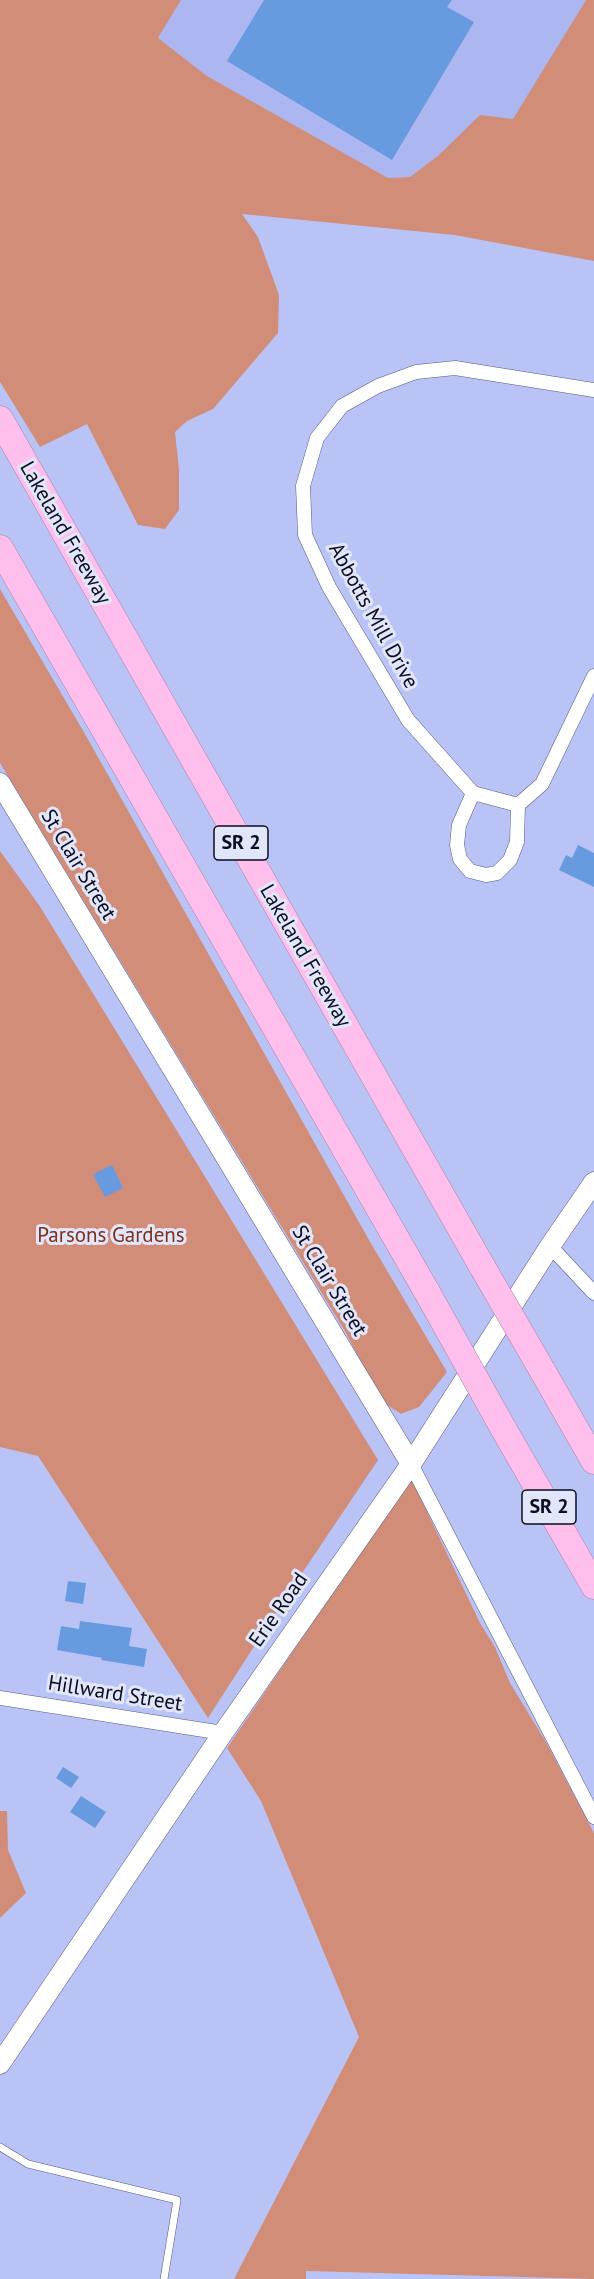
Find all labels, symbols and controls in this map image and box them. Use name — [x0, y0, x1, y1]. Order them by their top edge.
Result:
street label: Lakeland Freeway — [14, 457, 116, 609]
street label: Abbotts Mill Drive — [323, 539, 423, 693]
street label: St Clair Street — [35, 805, 121, 925]
road number: SR 2 — [214, 826, 268, 860]
street label: Lakeland Freeway — [254, 880, 356, 1032]
street label: St Clair Street — [286, 1221, 372, 1341]
park label: Parsons Gardens — [37, 1223, 185, 1249]
road number: SR 2 — [522, 1490, 576, 1524]
street label: Erie Road — [244, 1568, 314, 1652]
street label: Hillward Street — [46, 1671, 184, 1717]

